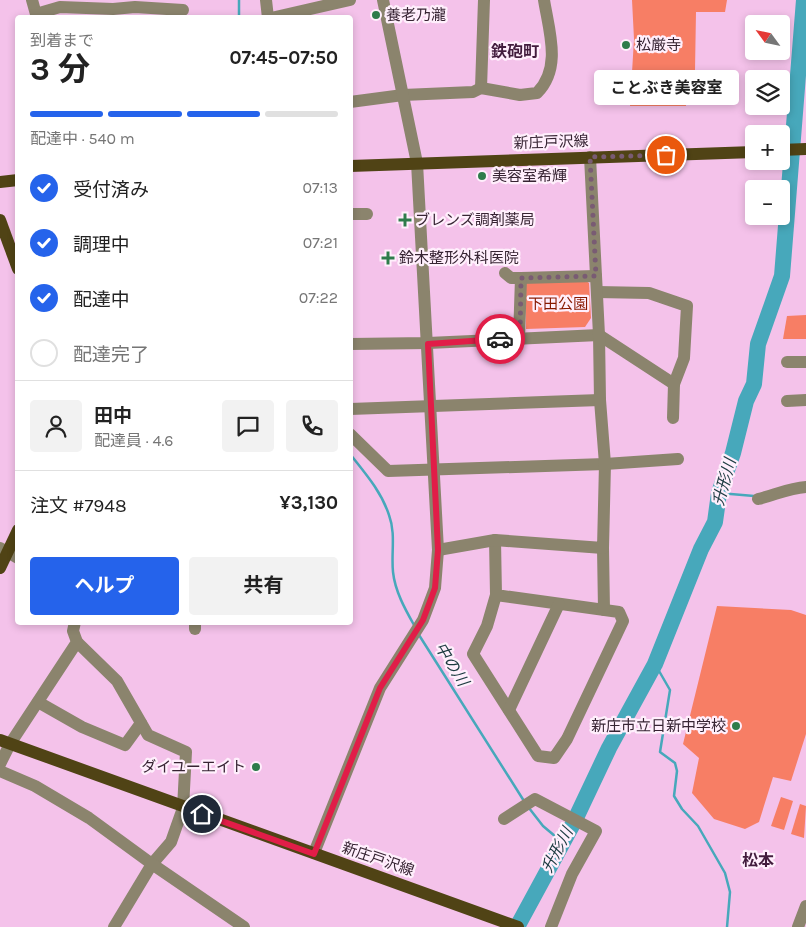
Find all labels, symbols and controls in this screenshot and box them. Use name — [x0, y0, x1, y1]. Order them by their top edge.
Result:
place label: 養老乃瀧 — [386, 6, 446, 24]
marker: 養老乃瀧 — [370, 9, 382, 21]
north arrow — [745, 15, 790, 60]
map controls — [745, 15, 790, 225]
text: 到着まで — [30, 31, 94, 50]
place label: 松厳寺 — [636, 36, 681, 54]
marker: 松厳寺 — [620, 39, 632, 51]
district label: 鉄砲町 — [491, 42, 539, 61]
text: 07:45–07:50 — [229, 47, 338, 69]
text: 3 分 — [30, 51, 90, 88]
callout: ことぶき美容室 — [594, 70, 738, 105]
button: layers — [745, 70, 790, 115]
text: ことぶき美容室 — [610, 78, 723, 97]
button: + — [745, 125, 790, 170]
text: 配達中 · 540 m — [30, 129, 135, 148]
street label: 新庄戸沢線 — [513, 132, 589, 152]
pin — [645, 134, 687, 176]
icon: bag — [652, 141, 680, 169]
place label: 美容室希輝 — [492, 167, 567, 185]
marker: 美容室希輝 — [476, 170, 488, 182]
icon: check — [30, 174, 58, 202]
text: 07:13 — [303, 178, 338, 197]
text: 受付済み — [73, 179, 149, 201]
button: − — [745, 180, 790, 225]
place label: ブレンズ調剤薬局 — [415, 211, 535, 229]
marker: ブレンズ調剤薬局 — [399, 214, 411, 226]
icon: check — [30, 229, 58, 257]
text: 07:21 — [303, 233, 338, 252]
text: 調理中 — [73, 234, 130, 256]
place label: 鈴木整形外科医院 — [399, 249, 519, 267]
marker: 鈴木整形外科医院 — [381, 251, 395, 265]
icon: check — [30, 284, 58, 312]
text: 07:22 — [299, 288, 338, 307]
text: 配達中 — [73, 289, 130, 311]
park label: 下田公園 — [528, 295, 588, 313]
courier — [475, 314, 525, 364]
icon: car — [486, 325, 514, 353]
text: 配達完了 — [73, 344, 149, 366]
button: person — [30, 400, 82, 452]
button: chat — [222, 400, 274, 452]
button: phone — [286, 400, 338, 452]
text: 田中 — [94, 405, 132, 427]
text: 配達員 · 4.6 — [94, 431, 173, 450]
water label: 升形川 — [709, 454, 740, 508]
text: ¥3,130 — [280, 492, 338, 514]
text: 注文 #7948 — [30, 495, 127, 517]
button: ヘルプ — [30, 557, 179, 615]
button: 共有 — [189, 557, 338, 615]
water label: 中の川 — [431, 639, 474, 691]
place label: 新庄市立日新中学校 — [591, 717, 726, 735]
marker: 新庄市立日新中学校 — [730, 720, 742, 732]
place label: ダイユーエイト — [141, 758, 246, 776]
marker: ダイユーエイト — [250, 761, 262, 773]
pin — [181, 793, 223, 835]
icon: home — [188, 800, 216, 828]
water label: 升形川 — [537, 823, 578, 876]
street label: 新庄戸沢線 — [340, 838, 416, 880]
district label: 松本 — [742, 851, 774, 870]

